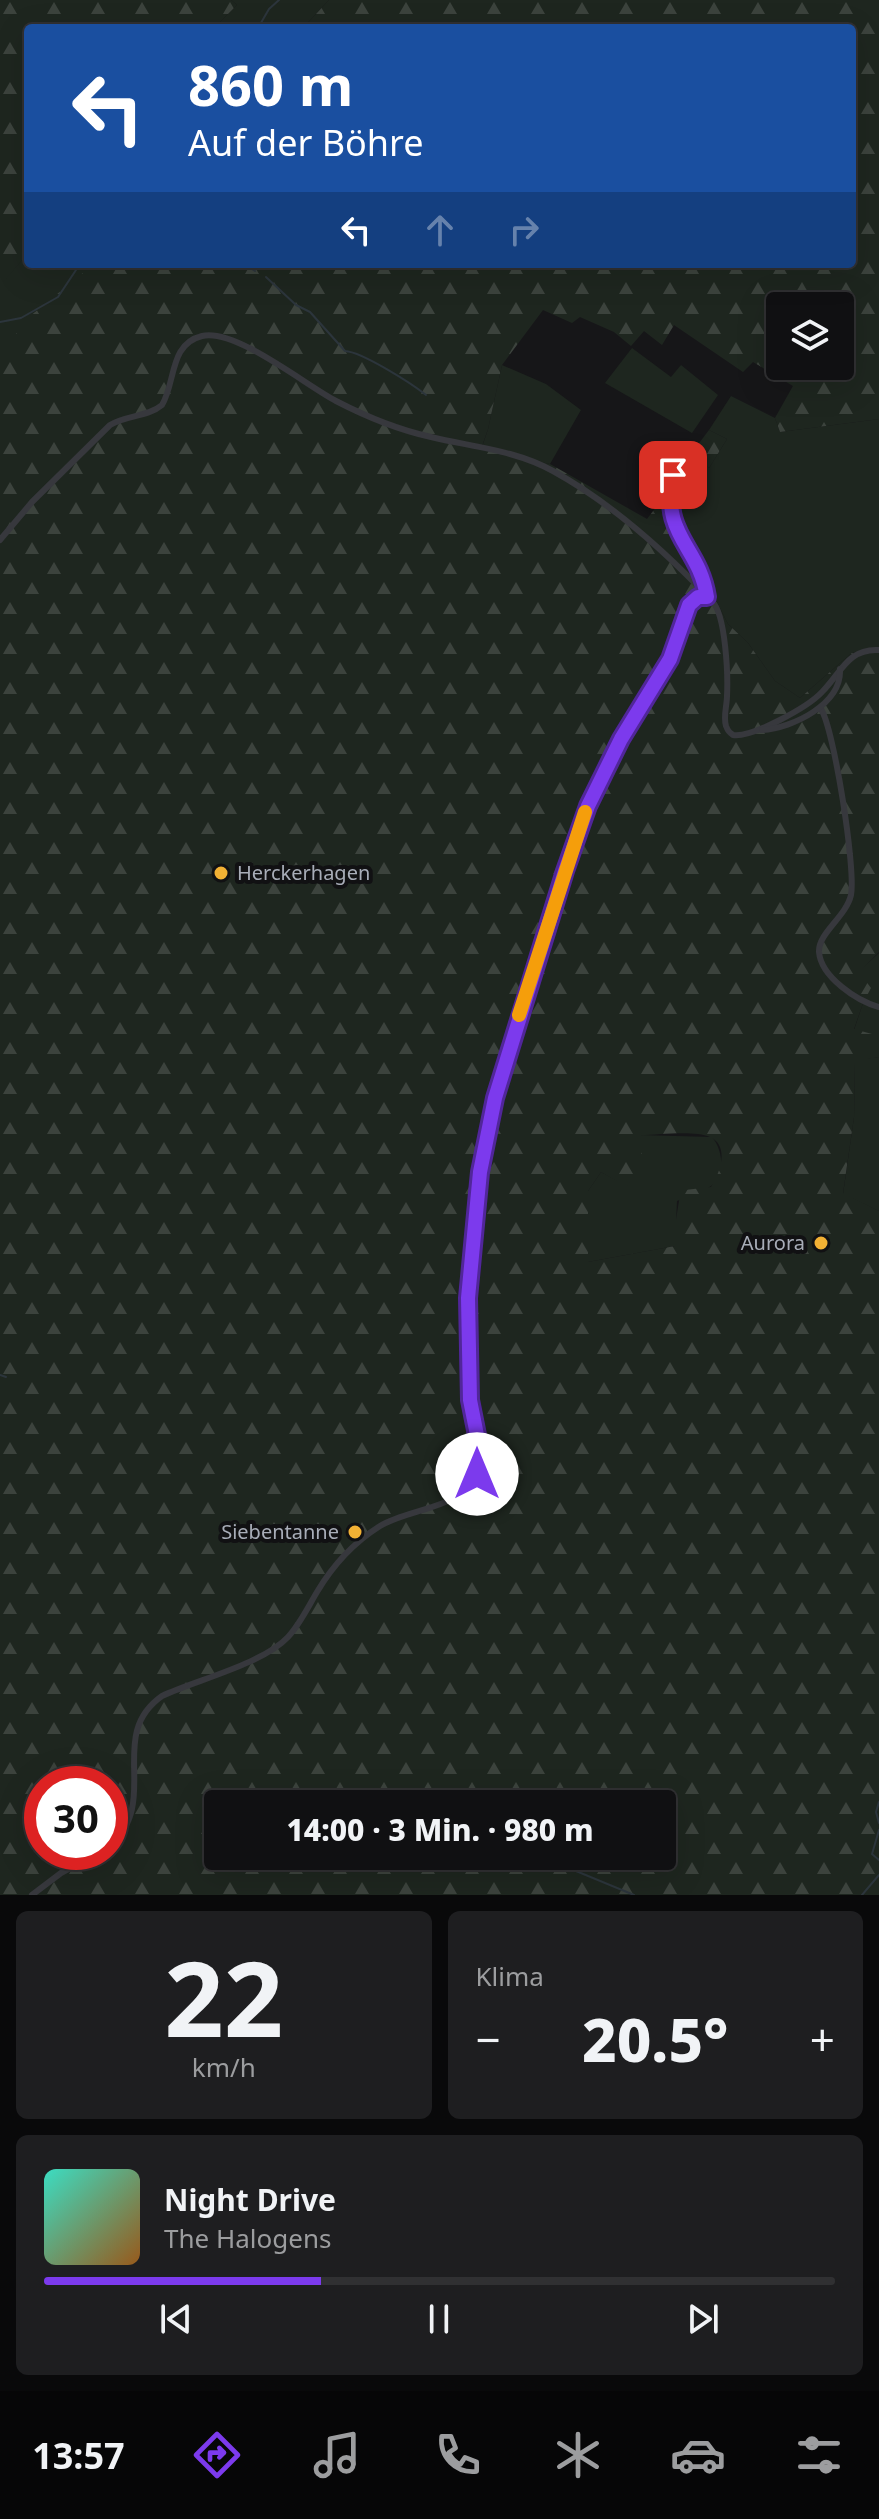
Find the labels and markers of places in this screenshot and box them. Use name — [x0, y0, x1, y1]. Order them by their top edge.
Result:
pin — [639, 441, 707, 509]
place label: Herckerhagen — [237, 859, 370, 886]
marker: Herckerhagen — [212, 864, 230, 882]
place label: Aurora — [741, 1229, 805, 1256]
marker: Aurora — [812, 1234, 830, 1252]
place label: Siebentanne — [221, 1518, 339, 1545]
marker: Siebentanne — [346, 1523, 364, 1541]

